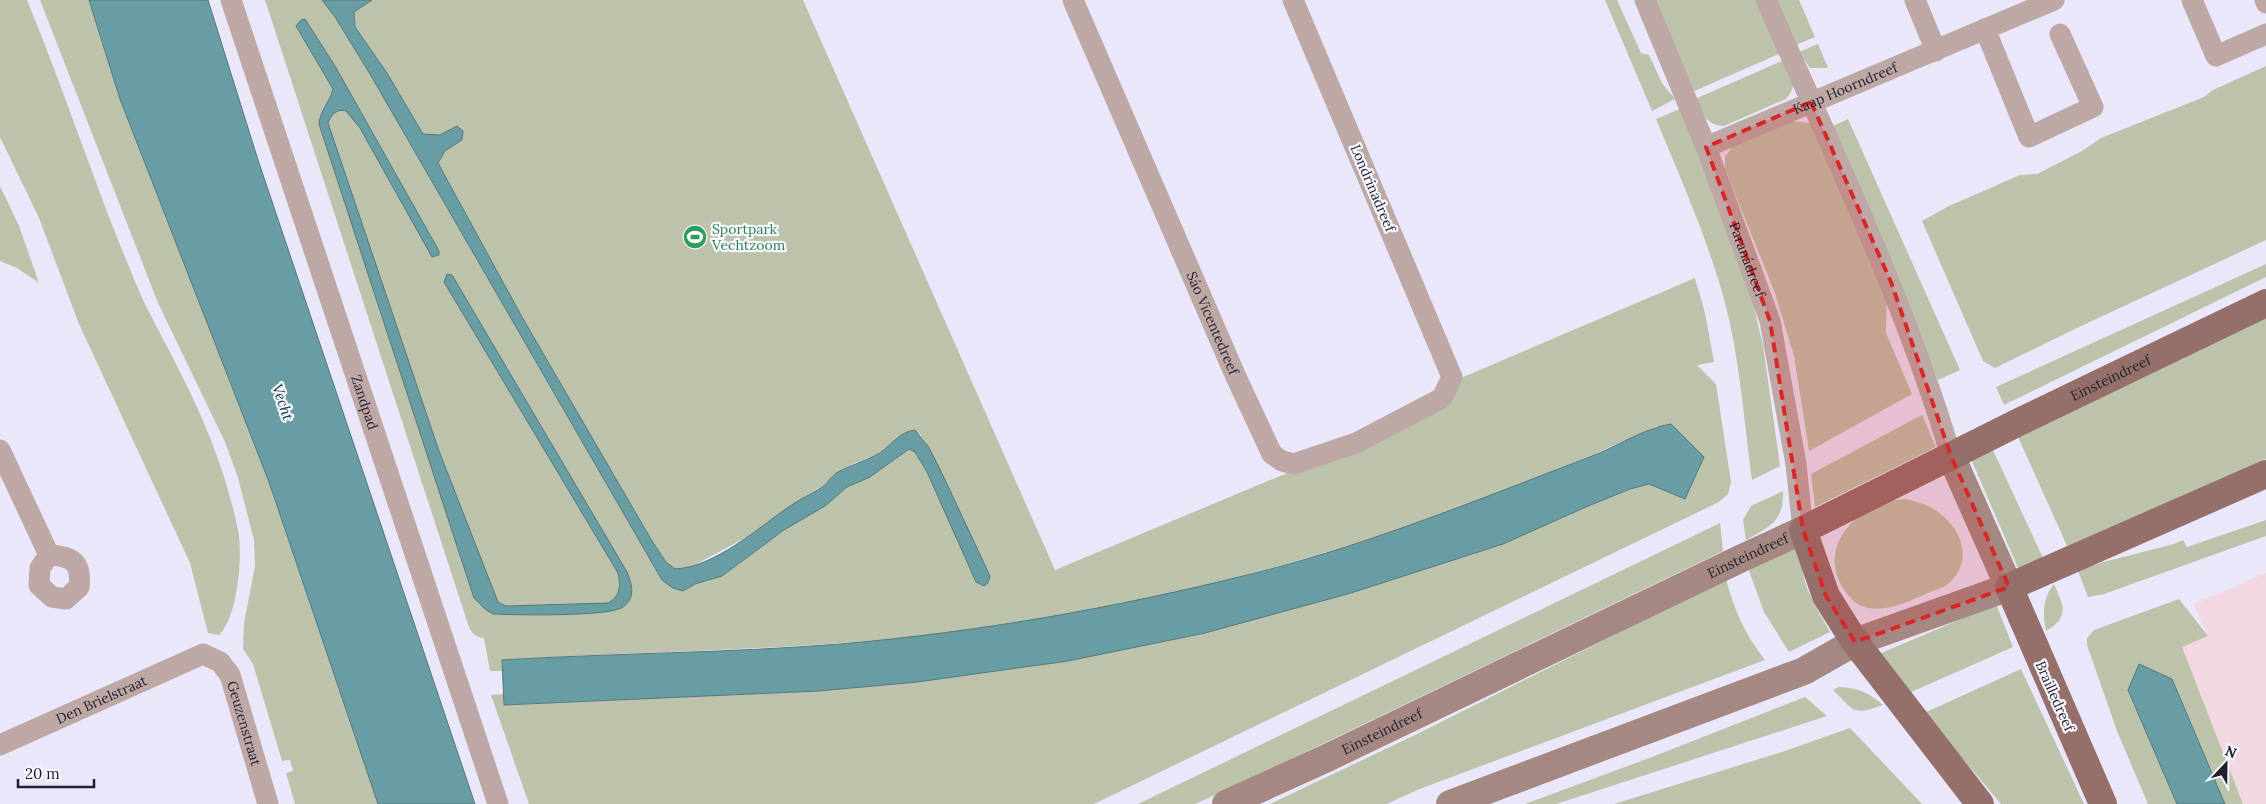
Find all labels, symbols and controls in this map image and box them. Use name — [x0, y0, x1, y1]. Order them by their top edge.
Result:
street label: Kaap Hoorndreef — [1790, 58, 1901, 118]
street label: Londrinadreef — [1347, 142, 1400, 236]
street label: Paranádreef — [1725, 219, 1770, 301]
place label: Sportpark Vechtzoom — [711, 220, 786, 254]
sports icon: Sportpark Vechtzoom — [682, 224, 708, 250]
street label: Sáo Vicentedreef — [1183, 269, 1243, 379]
street label: Einsteindreef — [2067, 350, 2155, 405]
street label: Zandpad — [347, 373, 382, 432]
water label: Vecht — [268, 381, 298, 423]
street label: Einsteindreef — [1704, 528, 1792, 582]
street label: Brailledreef — [2032, 658, 2079, 735]
street label: Den Brielstraat — [53, 671, 150, 728]
street label: Geuzenstraat — [223, 679, 265, 768]
street label: Einsteindreef — [1339, 704, 1426, 759]
north arrow — [2201, 739, 2251, 789]
text: N — [2222, 742, 2239, 762]
scale bar — [18, 756, 94, 788]
text: 20 m — [25, 764, 60, 783]

